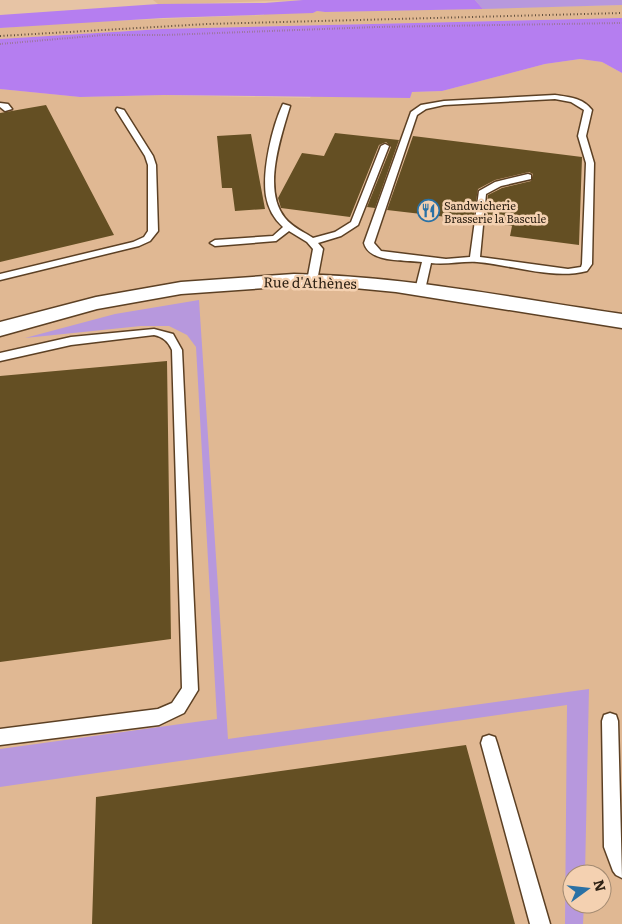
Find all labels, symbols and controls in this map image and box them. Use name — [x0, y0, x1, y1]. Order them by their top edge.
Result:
place label: Sandwicherie Brasserie la Bascule — [444, 197, 547, 226]
restaurant icon: Sandwicherie Brasserie la Bascule — [416, 199, 440, 223]
street label: Rue d'Athènes — [263, 271, 357, 293]
north arrow — [562, 864, 612, 914]
text: N — [589, 877, 612, 894]

